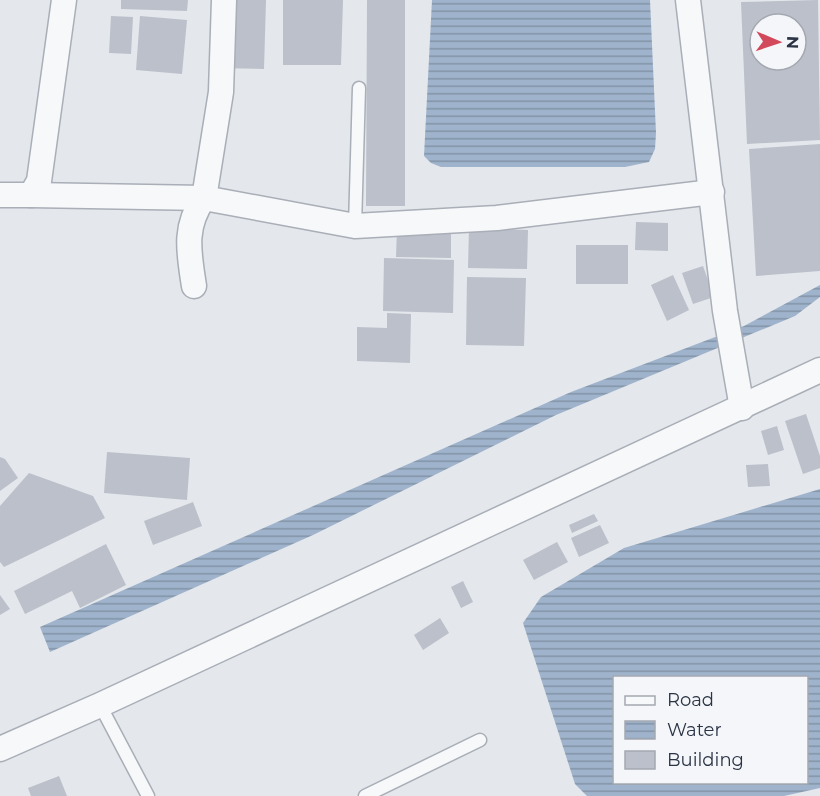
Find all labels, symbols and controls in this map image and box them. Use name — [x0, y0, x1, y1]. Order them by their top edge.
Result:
north arrow — [748, 12, 808, 72]
text: N — [783, 36, 802, 49]
legend — [613, 676, 808, 784]
text: Road — [667, 689, 714, 711]
text: Water — [667, 719, 722, 741]
text: Building — [667, 749, 744, 771]

